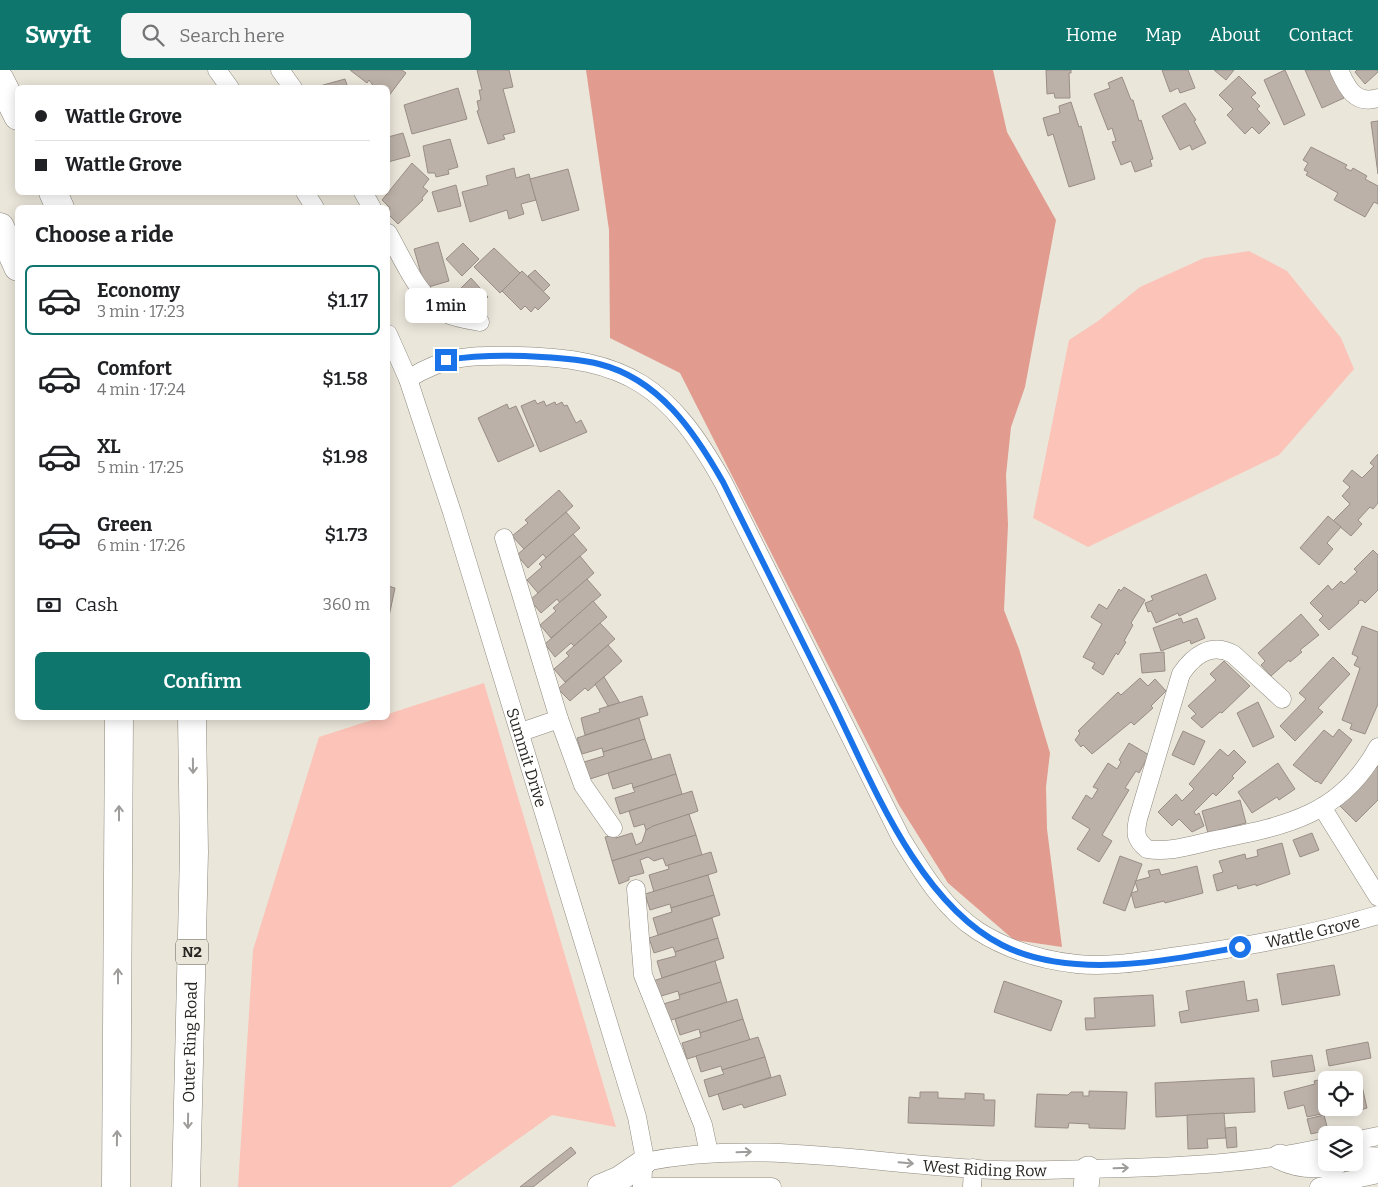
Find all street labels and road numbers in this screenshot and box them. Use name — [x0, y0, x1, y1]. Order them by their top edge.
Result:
street label: Summit Drive — [503, 705, 551, 810]
street label: Wattle Grove — [1264, 911, 1362, 951]
road number: N2 — [176, 940, 208, 964]
street label: Outer Ring Road — [179, 981, 200, 1103]
street label: West Riding Row — [922, 1155, 1047, 1180]

